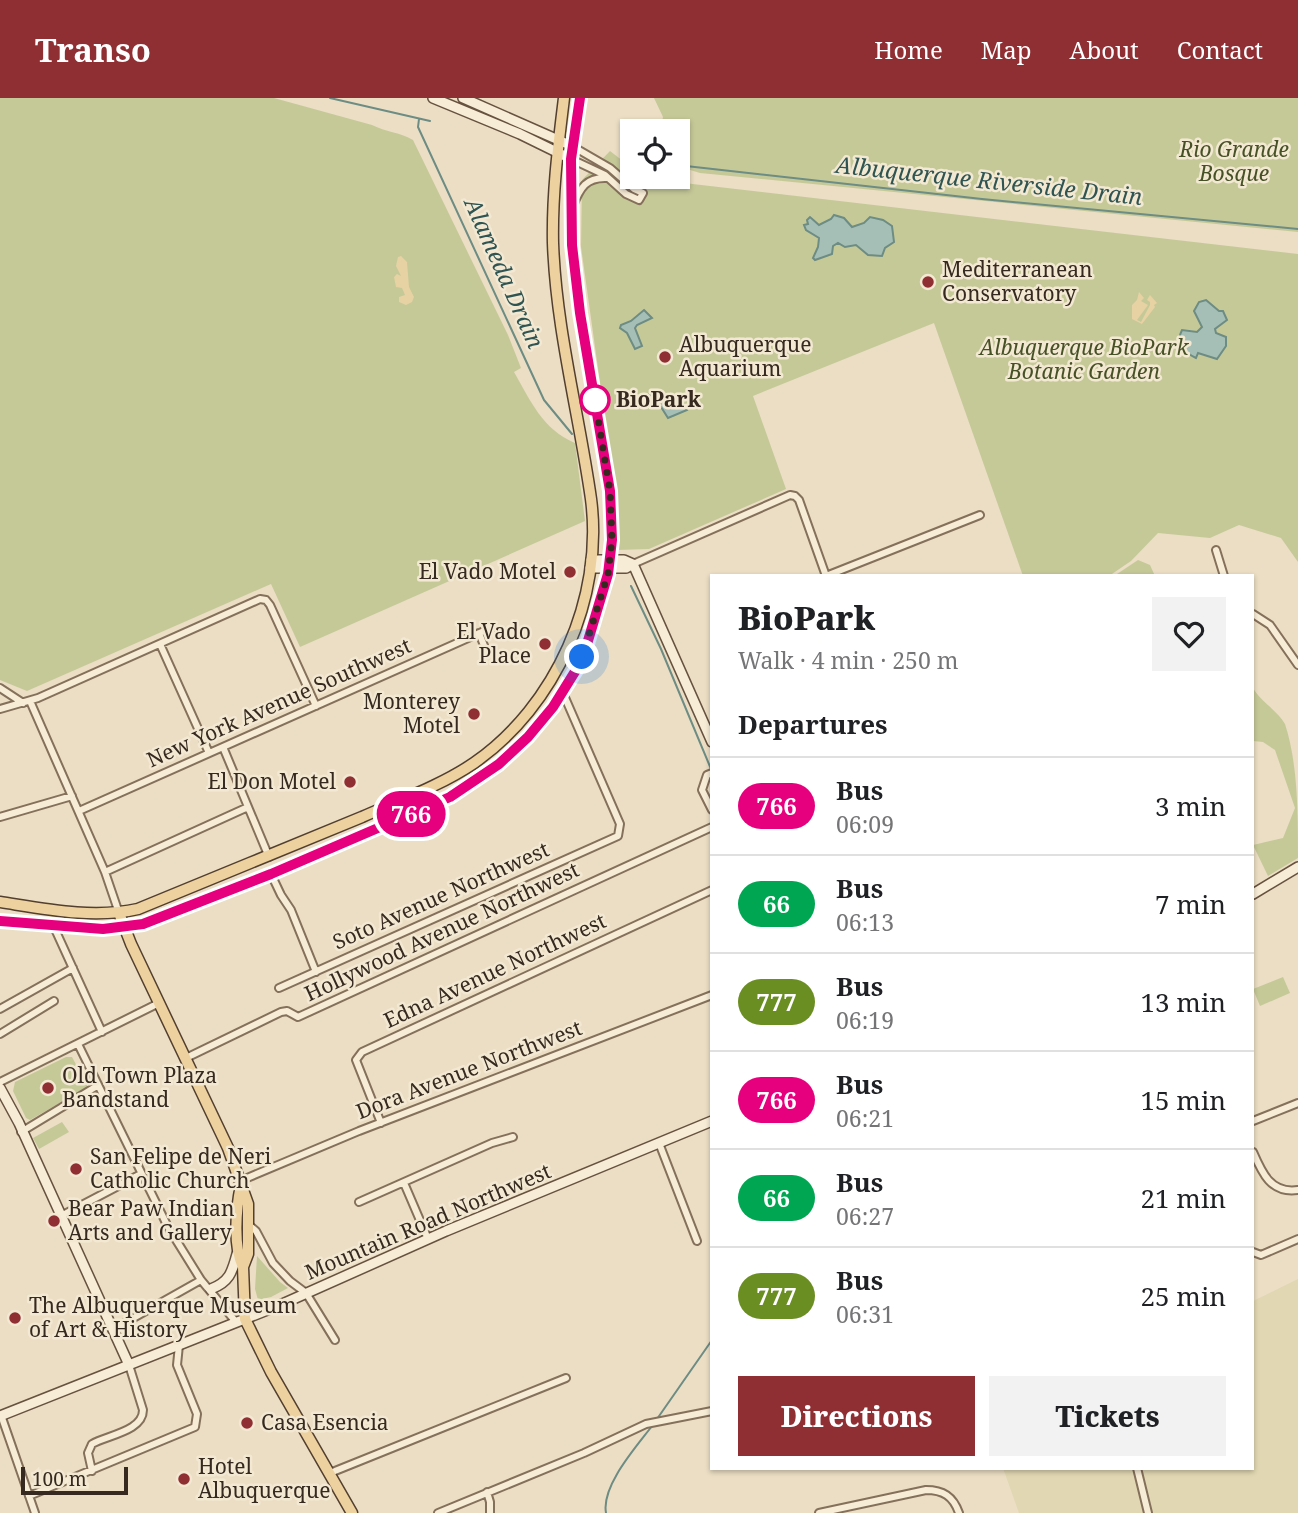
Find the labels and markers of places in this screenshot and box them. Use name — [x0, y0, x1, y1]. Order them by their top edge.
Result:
place label: Mediterranean Conservatory — [942, 255, 1093, 307]
marker: Mediterranean Conservatory — [920, 274, 936, 290]
place label: Albuquerque Aquarium — [679, 330, 811, 382]
marker: Albuquerque Aquarium — [657, 349, 673, 365]
marker: BioPark — [580, 385, 610, 415]
place label: BioPark — [616, 385, 701, 413]
place label: El Vado Motel — [419, 557, 556, 585]
marker: El Vado Motel — [562, 564, 578, 580]
place label: El Vado Place — [456, 617, 531, 669]
marker: El Vado Place — [537, 636, 553, 652]
place label: Monterey Motel — [363, 687, 460, 739]
marker: Monterey Motel — [466, 706, 482, 722]
place label: El Don Motel — [208, 767, 336, 795]
marker: El Don Motel — [342, 774, 358, 790]
place label: Old Town Plaza Bandstand — [62, 1061, 217, 1113]
marker: Old Town Plaza Bandstand — [40, 1080, 56, 1096]
place label: San Felipe de Neri Catholic Church — [90, 1142, 272, 1194]
marker: San Felipe de Neri Catholic Church — [68, 1161, 84, 1177]
place label: Bear Paw Indian Arts and Gallery — [68, 1194, 234, 1246]
marker: Bear Paw Indian Arts and Gallery — [46, 1213, 62, 1229]
place label: The Albuquerque Museum of Art & History — [29, 1291, 297, 1343]
marker: The Albuquerque Museum of Art & History — [7, 1310, 23, 1326]
place label: Casa Esencia — [261, 1408, 389, 1436]
marker: Casa Esencia — [239, 1415, 255, 1431]
place label: Hotel Albuquerque — [198, 1452, 330, 1504]
marker: Hotel Albuquerque — [176, 1471, 192, 1487]

